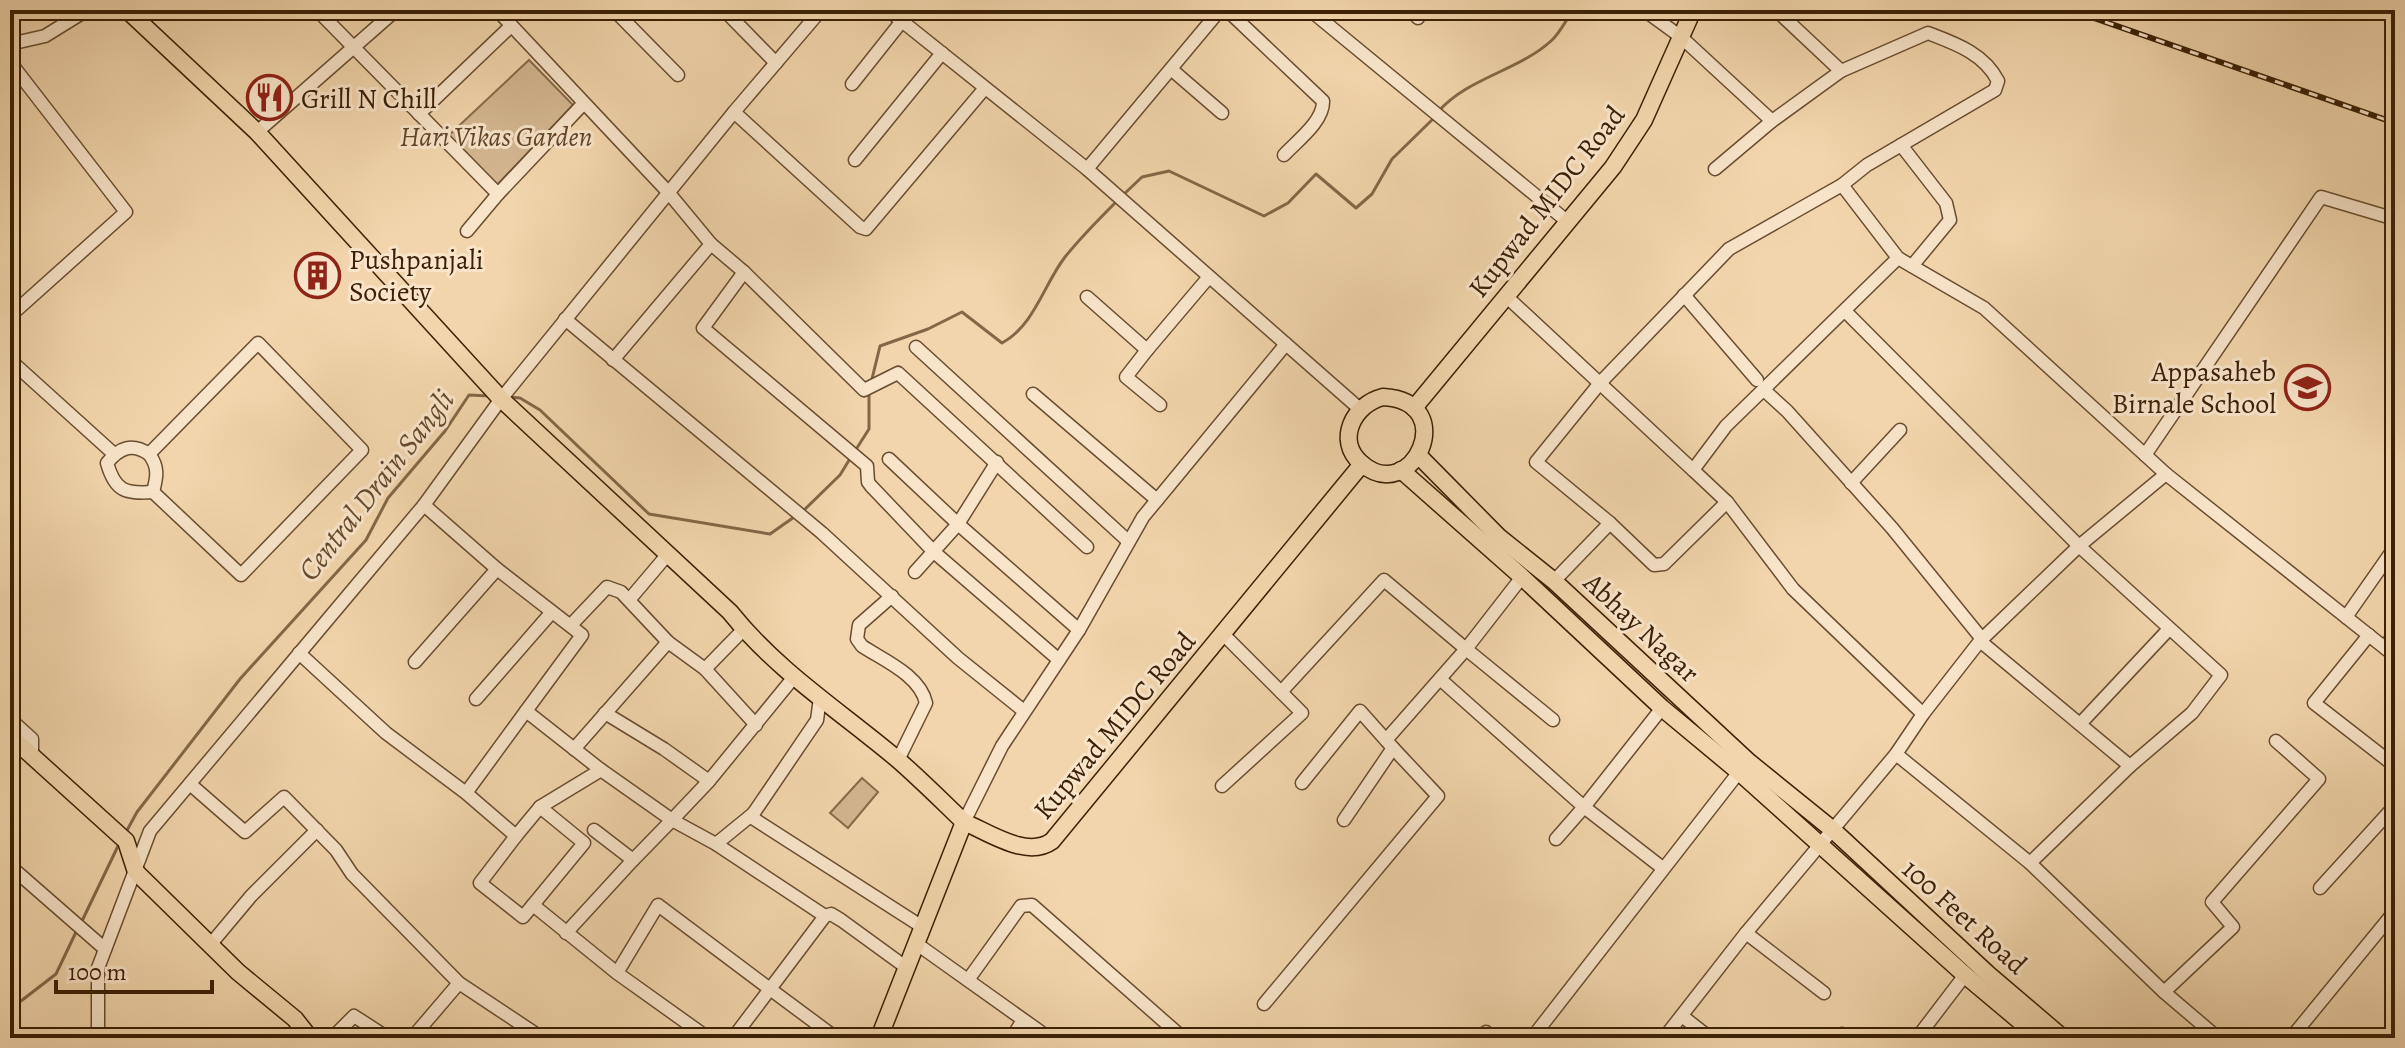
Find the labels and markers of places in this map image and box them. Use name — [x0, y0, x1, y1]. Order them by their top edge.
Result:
restaurant icon: Grill N Chill — [246, 74, 294, 122]
place label: Grill N Chill — [301, 80, 437, 118]
place label: Pushpanjali Society — [349, 241, 484, 311]
building icon: Pushpanjali Society — [294, 251, 342, 299]
place label: Appasaheb Birnale School — [2112, 353, 2276, 423]
school or university icon: Appasaheb Birnale School — [2283, 363, 2331, 411]

